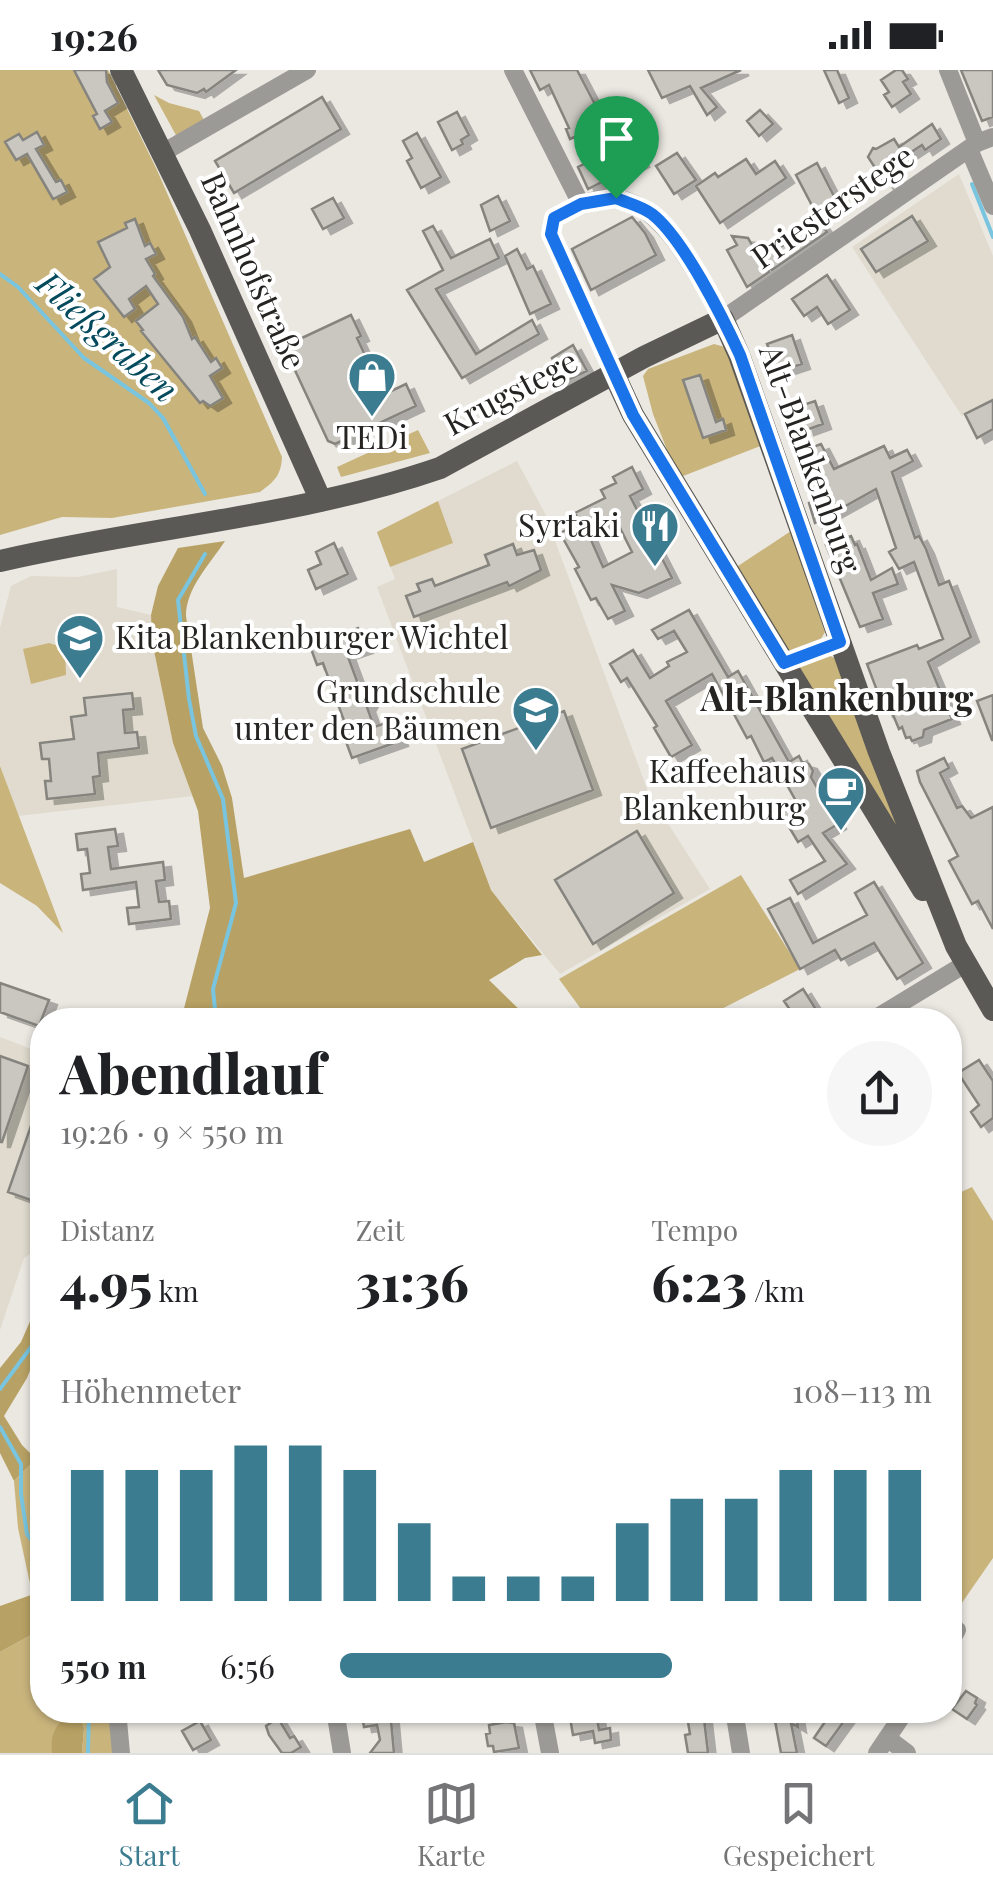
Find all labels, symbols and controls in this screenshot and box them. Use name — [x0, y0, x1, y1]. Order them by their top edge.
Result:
text: 19:26 — [50, 10, 138, 61]
pin — [574, 96, 659, 199]
icon: arrive — [589, 111, 644, 166]
street label: Priesterstege — [742, 133, 921, 277]
street label: Bahnhofstraße — [193, 165, 318, 375]
water label: Fließgraben — [26, 258, 190, 411]
street label: Alt-Blankenburg — [751, 337, 874, 578]
street label: Krugstege — [436, 338, 584, 444]
shop icon: TEDi — [346, 350, 398, 418]
place label: TEDi — [336, 414, 408, 457]
restaurant icon: Syrtaki — [629, 500, 681, 568]
place label: Syrtaki — [518, 502, 620, 545]
school or university icon: Kita Blankenburger Wichtel — [54, 612, 106, 680]
place label: Kita Blankenburger Wichtel — [115, 614, 509, 657]
place label: Grundschule unter den Bäumen — [234, 668, 501, 748]
district label: Alt-Blankenburg — [700, 673, 974, 720]
school or university icon: Grundschule unter den Bäumen — [510, 684, 562, 752]
place label: Kaffeehaus Blankenburg — [622, 748, 806, 828]
cafe icon: Kaffeehaus Blankenburg — [815, 764, 867, 832]
text: Abendlauf — [60, 1034, 324, 1108]
button: share — [827, 1041, 932, 1146]
text: 19:26 · 9 × 550 m — [60, 1109, 284, 1152]
text: Distanz — [60, 1211, 155, 1248]
text: Zeit — [356, 1211, 404, 1248]
text: Tempo — [651, 1211, 738, 1248]
text: 4.95 — [60, 1248, 152, 1315]
text: 31:36 — [356, 1248, 469, 1315]
text: 6:23 — [651, 1248, 747, 1315]
text: km — [152, 1272, 199, 1309]
text: /km — [747, 1272, 805, 1309]
text: Höhenmeter — [60, 1368, 241, 1411]
text: 108–113 m — [792, 1368, 932, 1411]
text: 550 m — [60, 1644, 146, 1687]
text: 6:56 — [220, 1644, 275, 1687]
tab: Start — [119, 1776, 180, 1873]
tab: Karte — [417, 1776, 486, 1873]
tab: Gespeichert — [723, 1776, 874, 1873]

